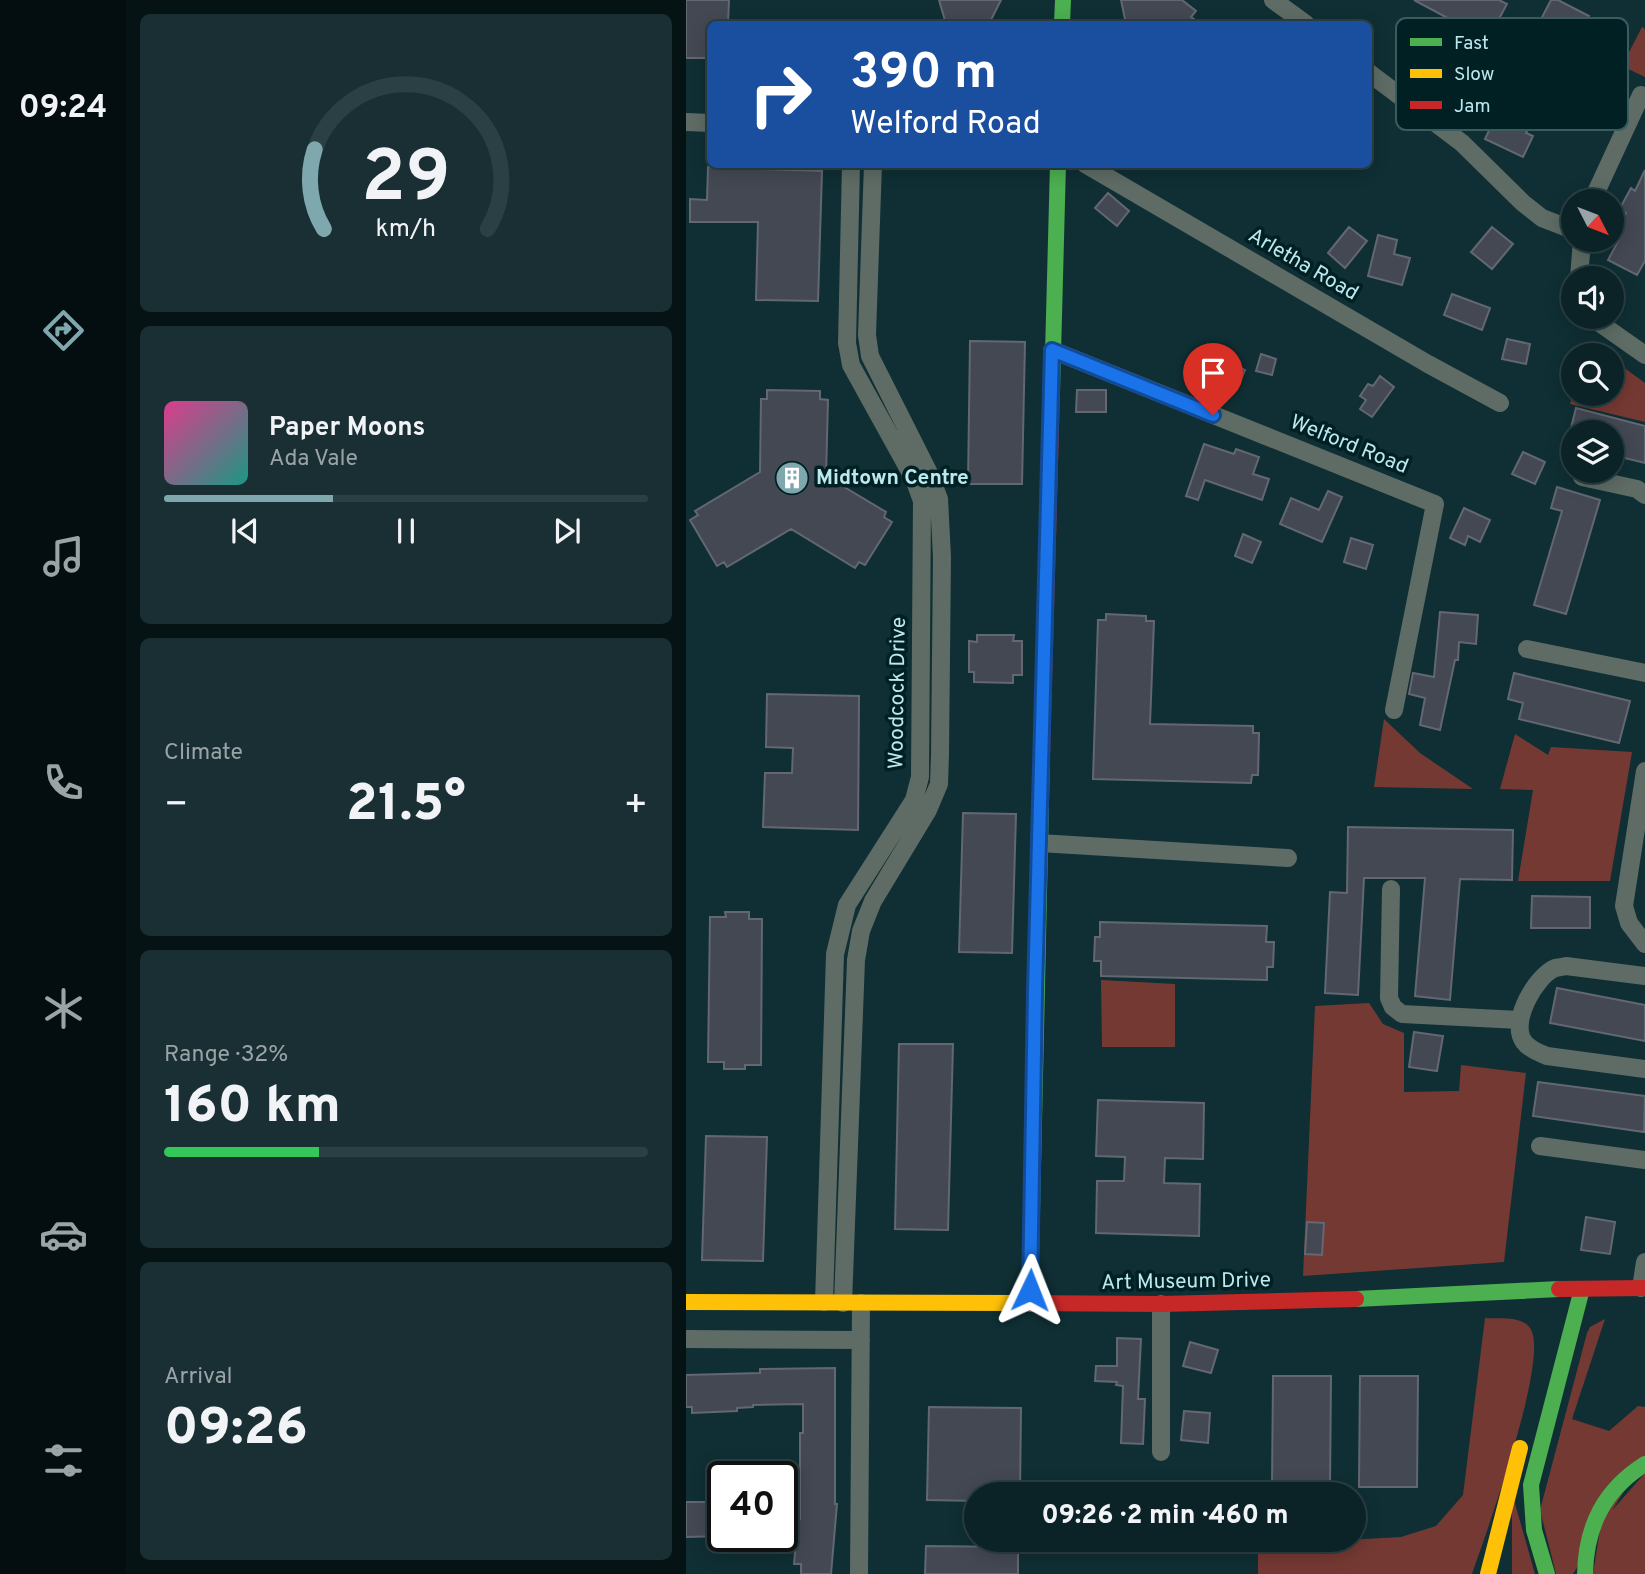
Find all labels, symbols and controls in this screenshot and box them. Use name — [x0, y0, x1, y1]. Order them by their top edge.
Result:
legend — [1396, 18, 1628, 130]
text: Fast — [1454, 32, 1489, 56]
text: 390 m — [850, 44, 997, 106]
icon: right — [735, 49, 826, 140]
text: Slow — [1454, 63, 1494, 87]
text: 09:24 — [19, 89, 107, 129]
text: Jam — [1454, 95, 1491, 119]
text: Welford Road — [850, 105, 1041, 145]
text: 29 — [361, 135, 451, 227]
north arrow — [1561, 189, 1624, 252]
map controls — [1561, 189, 1624, 483]
text: km/h — [376, 214, 436, 246]
street label: Arletha Road — [1243, 223, 1363, 307]
button: sound — [1561, 266, 1624, 329]
icon: directions — [39, 306, 88, 355]
pin — [1183, 343, 1243, 415]
button: search — [1561, 343, 1624, 406]
icon: arrive — [1194, 354, 1232, 392]
street label: Welford Road — [1286, 409, 1412, 481]
text: Paper Moons — [269, 412, 425, 445]
button: layers — [1561, 420, 1624, 483]
text: Ada Vale — [269, 445, 358, 474]
building icon: Midtown Centre — [773, 459, 811, 497]
place label: Midtown Centre — [816, 465, 969, 492]
icon: previous — [226, 512, 264, 550]
icon: pause — [387, 512, 425, 550]
icon: next — [548, 512, 586, 550]
icon: music — [39, 532, 88, 581]
street label: Woodcock Drive — [883, 617, 913, 769]
text: Climate — [164, 739, 243, 768]
icon: phone — [39, 758, 88, 807]
text: 21.5° — [346, 773, 466, 839]
text: − — [164, 782, 189, 831]
text: + — [623, 782, 648, 831]
icon: climate — [39, 984, 88, 1033]
text: Range · 32% — [164, 1041, 288, 1070]
text: 160 km — [164, 1075, 341, 1141]
icon: car — [39, 1210, 88, 1259]
position arrow — [993, 1253, 1067, 1327]
street label: Art Museum Drive — [1101, 1267, 1271, 1297]
text: Arrival — [164, 1363, 233, 1392]
text: 09:26 — [164, 1397, 308, 1463]
icon: filters — [39, 1436, 88, 1485]
speed limit sign: 40 — [707, 1461, 798, 1552]
text: 09:26 · 2 min · 460 m — [1041, 1500, 1289, 1533]

